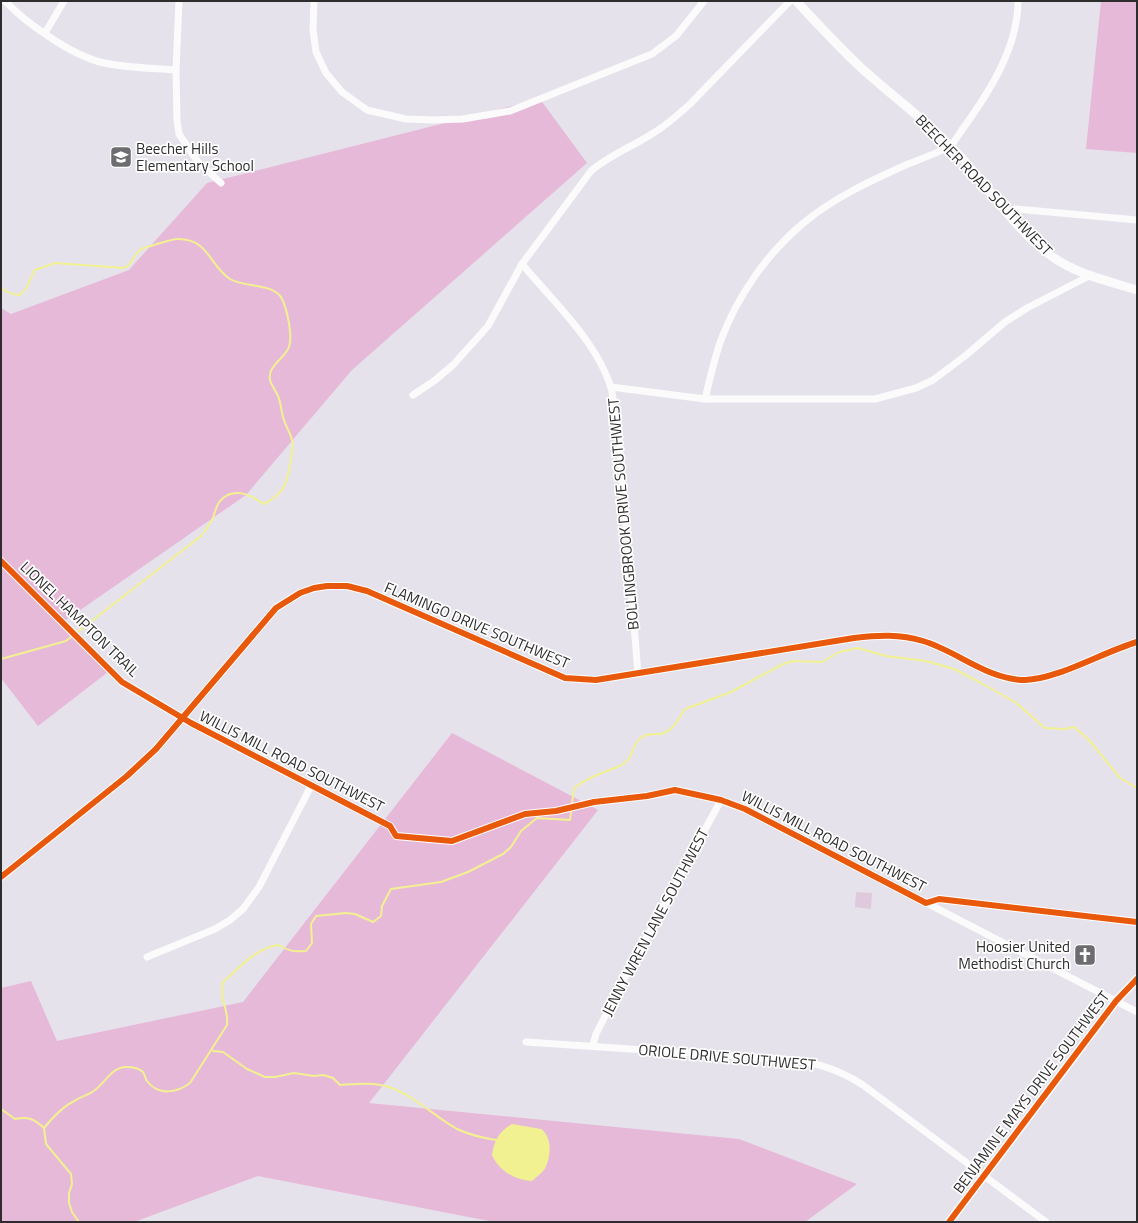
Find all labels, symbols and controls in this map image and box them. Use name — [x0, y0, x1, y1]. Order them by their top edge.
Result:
street label: BEECHER ROAD SOUTHWEST — [910, 109, 1058, 261]
place label: Beecher Hills Elementary School — [136, 137, 254, 177]
school or university icon: Beecher Hills Elementary School — [108, 144, 134, 170]
street label: BOLLINGBROOK DRIVE SOUTHWEST — [601, 397, 645, 631]
street label: LIONEL HAMPTON TRAIL — [15, 556, 145, 682]
street label: FLAMINGO DRIVE SOUTHWEST — [381, 576, 573, 675]
street label: WILLIS MILL ROAD SOUTHWEST — [196, 704, 388, 818]
street label: WILLIS MILL ROAD SOUTHWEST — [738, 784, 930, 898]
street label: JENNY WREN LANE SOUTHWEST — [596, 824, 714, 1020]
place label: Hoosier United Methodist Church — [958, 935, 1070, 975]
church icon: Hoosier United Methodist Church — [1072, 942, 1098, 968]
street label: BENJAMIN E MAYS DRIVE SOUTHWEST — [947, 986, 1115, 1198]
street label: ORIOLE DRIVE SOUTHWEST — [637, 1038, 817, 1076]

